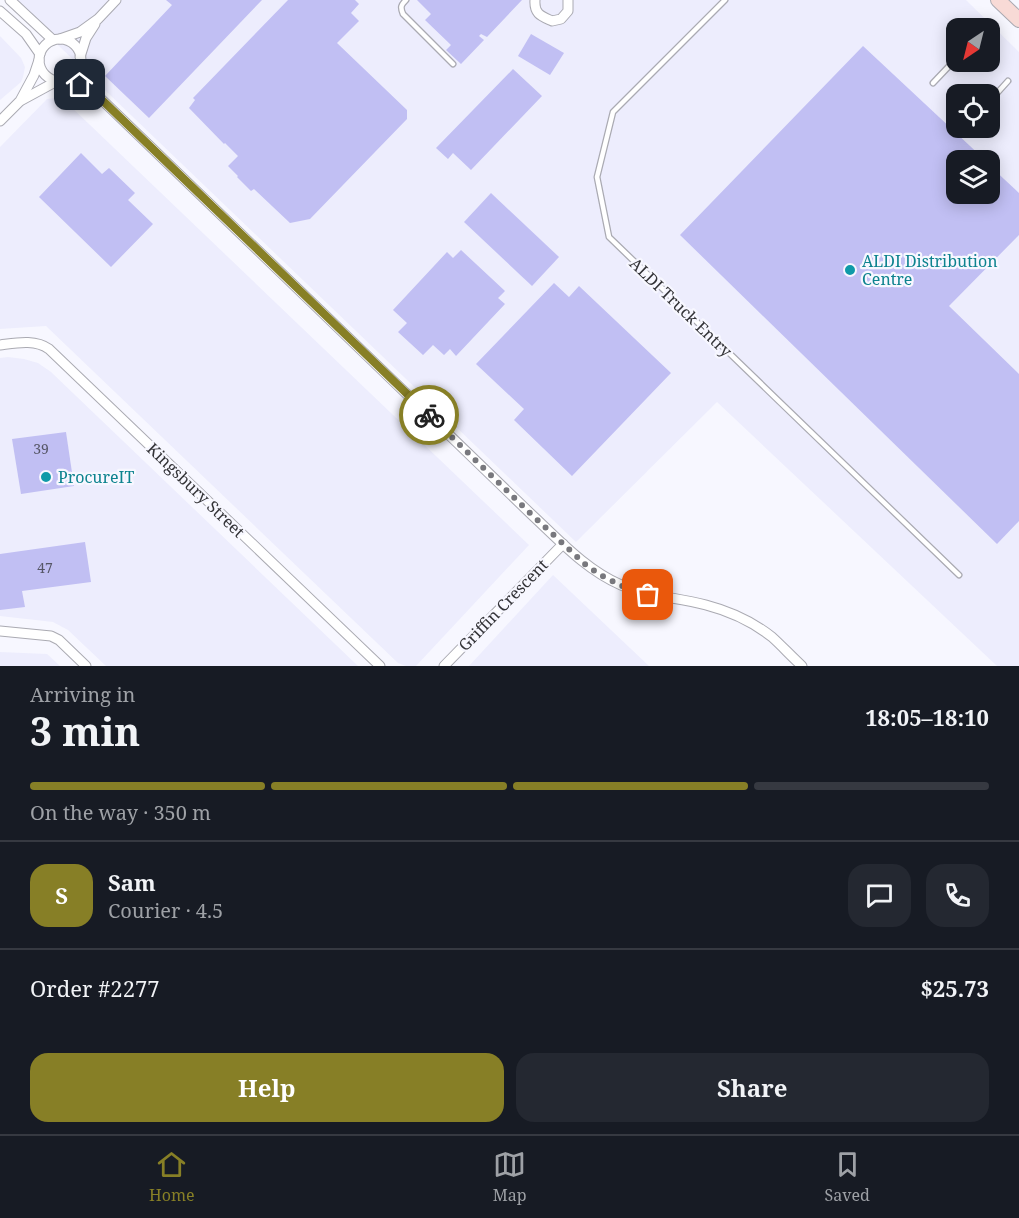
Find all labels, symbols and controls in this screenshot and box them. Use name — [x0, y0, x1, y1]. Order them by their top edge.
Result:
north arrow — [946, 18, 1000, 72]
map controls — [946, 18, 1000, 204]
pin — [54, 59, 105, 110]
icon: home — [63, 68, 96, 101]
button: locate — [946, 84, 1000, 138]
button: layers — [946, 150, 1000, 204]
place label: ALDI Distribution Centre — [862, 250, 997, 290]
street label: ALDI Truck Entry — [625, 252, 738, 362]
marker: ALDI Distribution Centre — [843, 263, 857, 277]
courier — [399, 385, 459, 445]
icon: bike — [413, 399, 446, 432]
street label: Kingsbury Street — [142, 438, 250, 543]
house number: 39 — [33, 439, 49, 458]
place label: ProcureIT — [58, 466, 134, 488]
marker: ProcureIT — [39, 470, 53, 484]
street label: Griffin Crescent — [453, 554, 553, 656]
house number: 47 — [37, 558, 53, 577]
pin — [622, 569, 673, 620]
icon: bag — [631, 578, 664, 611]
text: Arriving in — [30, 681, 135, 708]
text: 18:05–18:10 — [865, 702, 989, 732]
text: 3 min — [30, 704, 140, 757]
text: On the way · 350 m — [30, 799, 211, 826]
button: chat — [848, 864, 911, 927]
button: phone — [926, 864, 989, 927]
text: Sam — [108, 867, 156, 897]
text: S — [55, 880, 68, 910]
text: Courier · 4.5 — [108, 897, 223, 924]
text: Order #2277 — [30, 973, 160, 1003]
text: $25.73 — [920, 973, 989, 1003]
button: Help — [30, 1053, 504, 1122]
button: Share — [516, 1053, 989, 1122]
tab: Home — [149, 1148, 195, 1206]
tab: Map — [493, 1148, 527, 1206]
tab: Saved — [825, 1148, 870, 1206]

